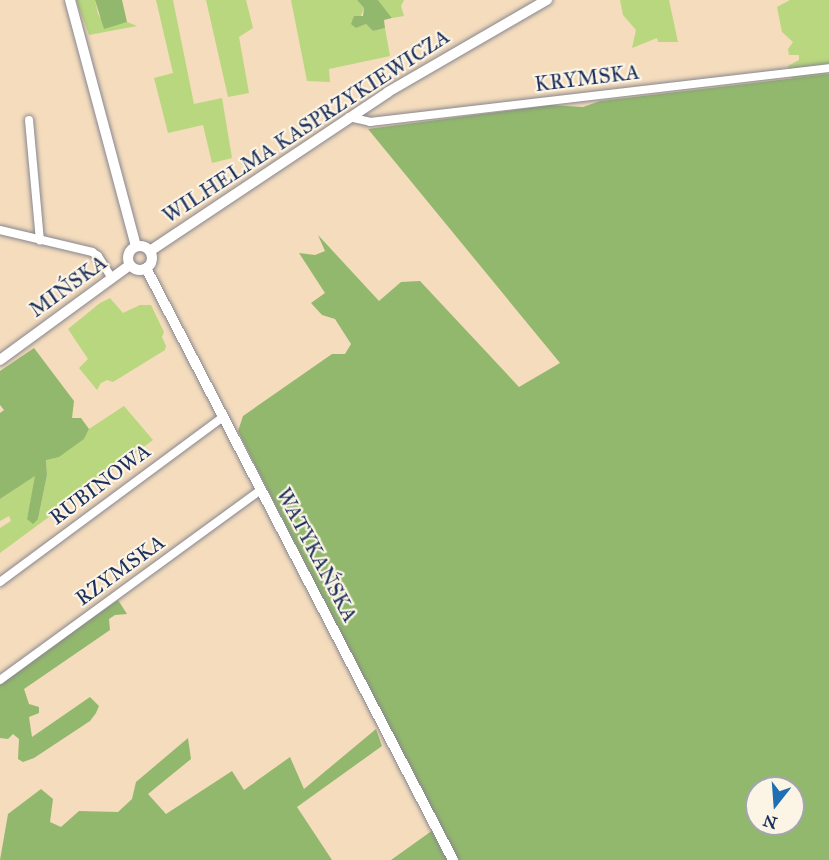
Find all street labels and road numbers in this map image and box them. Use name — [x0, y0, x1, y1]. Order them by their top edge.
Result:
street label: WILHELMA KASPRZYKIEWICZA — [158, 24, 454, 228]
street label: KRYMSKA — [533, 59, 641, 97]
street label: MIŃSKA — [24, 250, 112, 322]
street label: RUBINOWA — [45, 438, 155, 530]
street label: WATYKAŃSKA — [271, 484, 363, 626]
street label: RZYMSKA — [71, 529, 169, 611]

